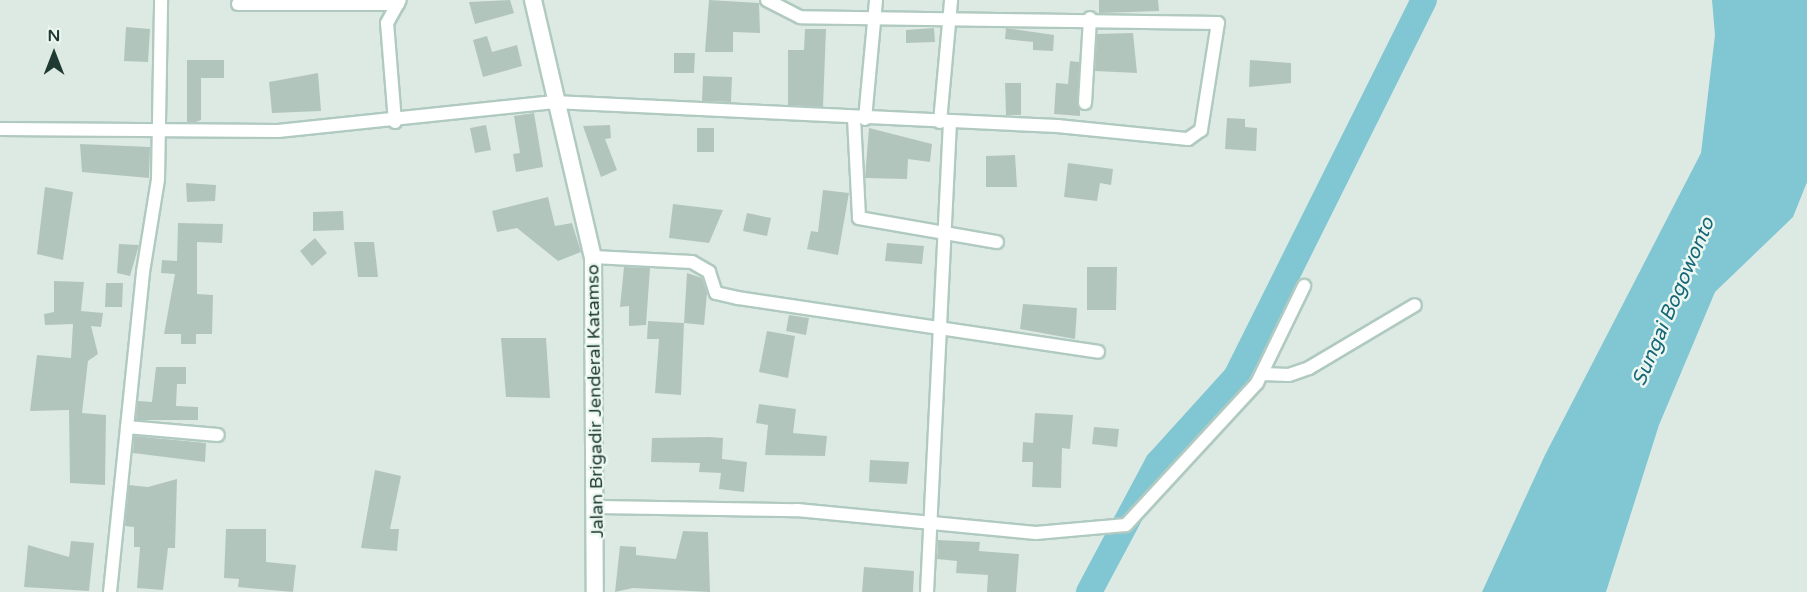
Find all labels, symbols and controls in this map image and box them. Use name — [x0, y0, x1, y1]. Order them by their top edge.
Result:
north arrow — [24, 24, 84, 84]
text: N — [48, 26, 60, 46]
water label: Sungai Bogowonto — [1628, 214, 1720, 390]
street label: Jalan Brigadir Jenderal Katamso — [582, 264, 608, 538]

